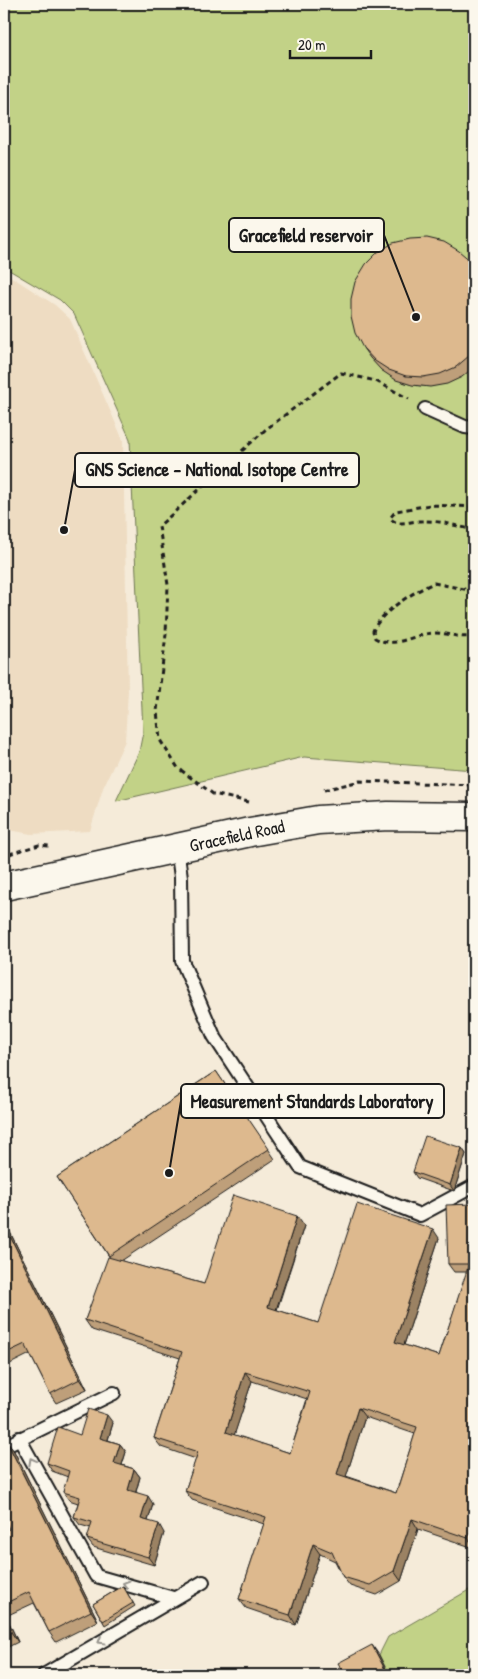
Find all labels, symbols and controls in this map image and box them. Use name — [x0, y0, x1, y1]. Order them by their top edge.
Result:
scale bar — [290, 28, 372, 60]
text: 20 m — [298, 34, 325, 55]
callout: Gracefield reservoir — [229, 218, 384, 252]
text: Gracefield reservoir — [239, 222, 374, 248]
callout: GNS Science - National Isotope Centre — [75, 453, 359, 487]
text: GNS Science - National Isotope Centre — [85, 456, 349, 483]
street label: Gracefield Road — [187, 813, 287, 858]
callout: Measurement Standards Laboratory — [181, 1084, 444, 1118]
text: Measurement Standards Laboratory — [191, 1088, 433, 1115]
one-way arrow — [28, 1458, 38, 1467]
one-way arrow — [123, 1580, 131, 1590]
one-way arrow — [97, 1635, 106, 1645]

